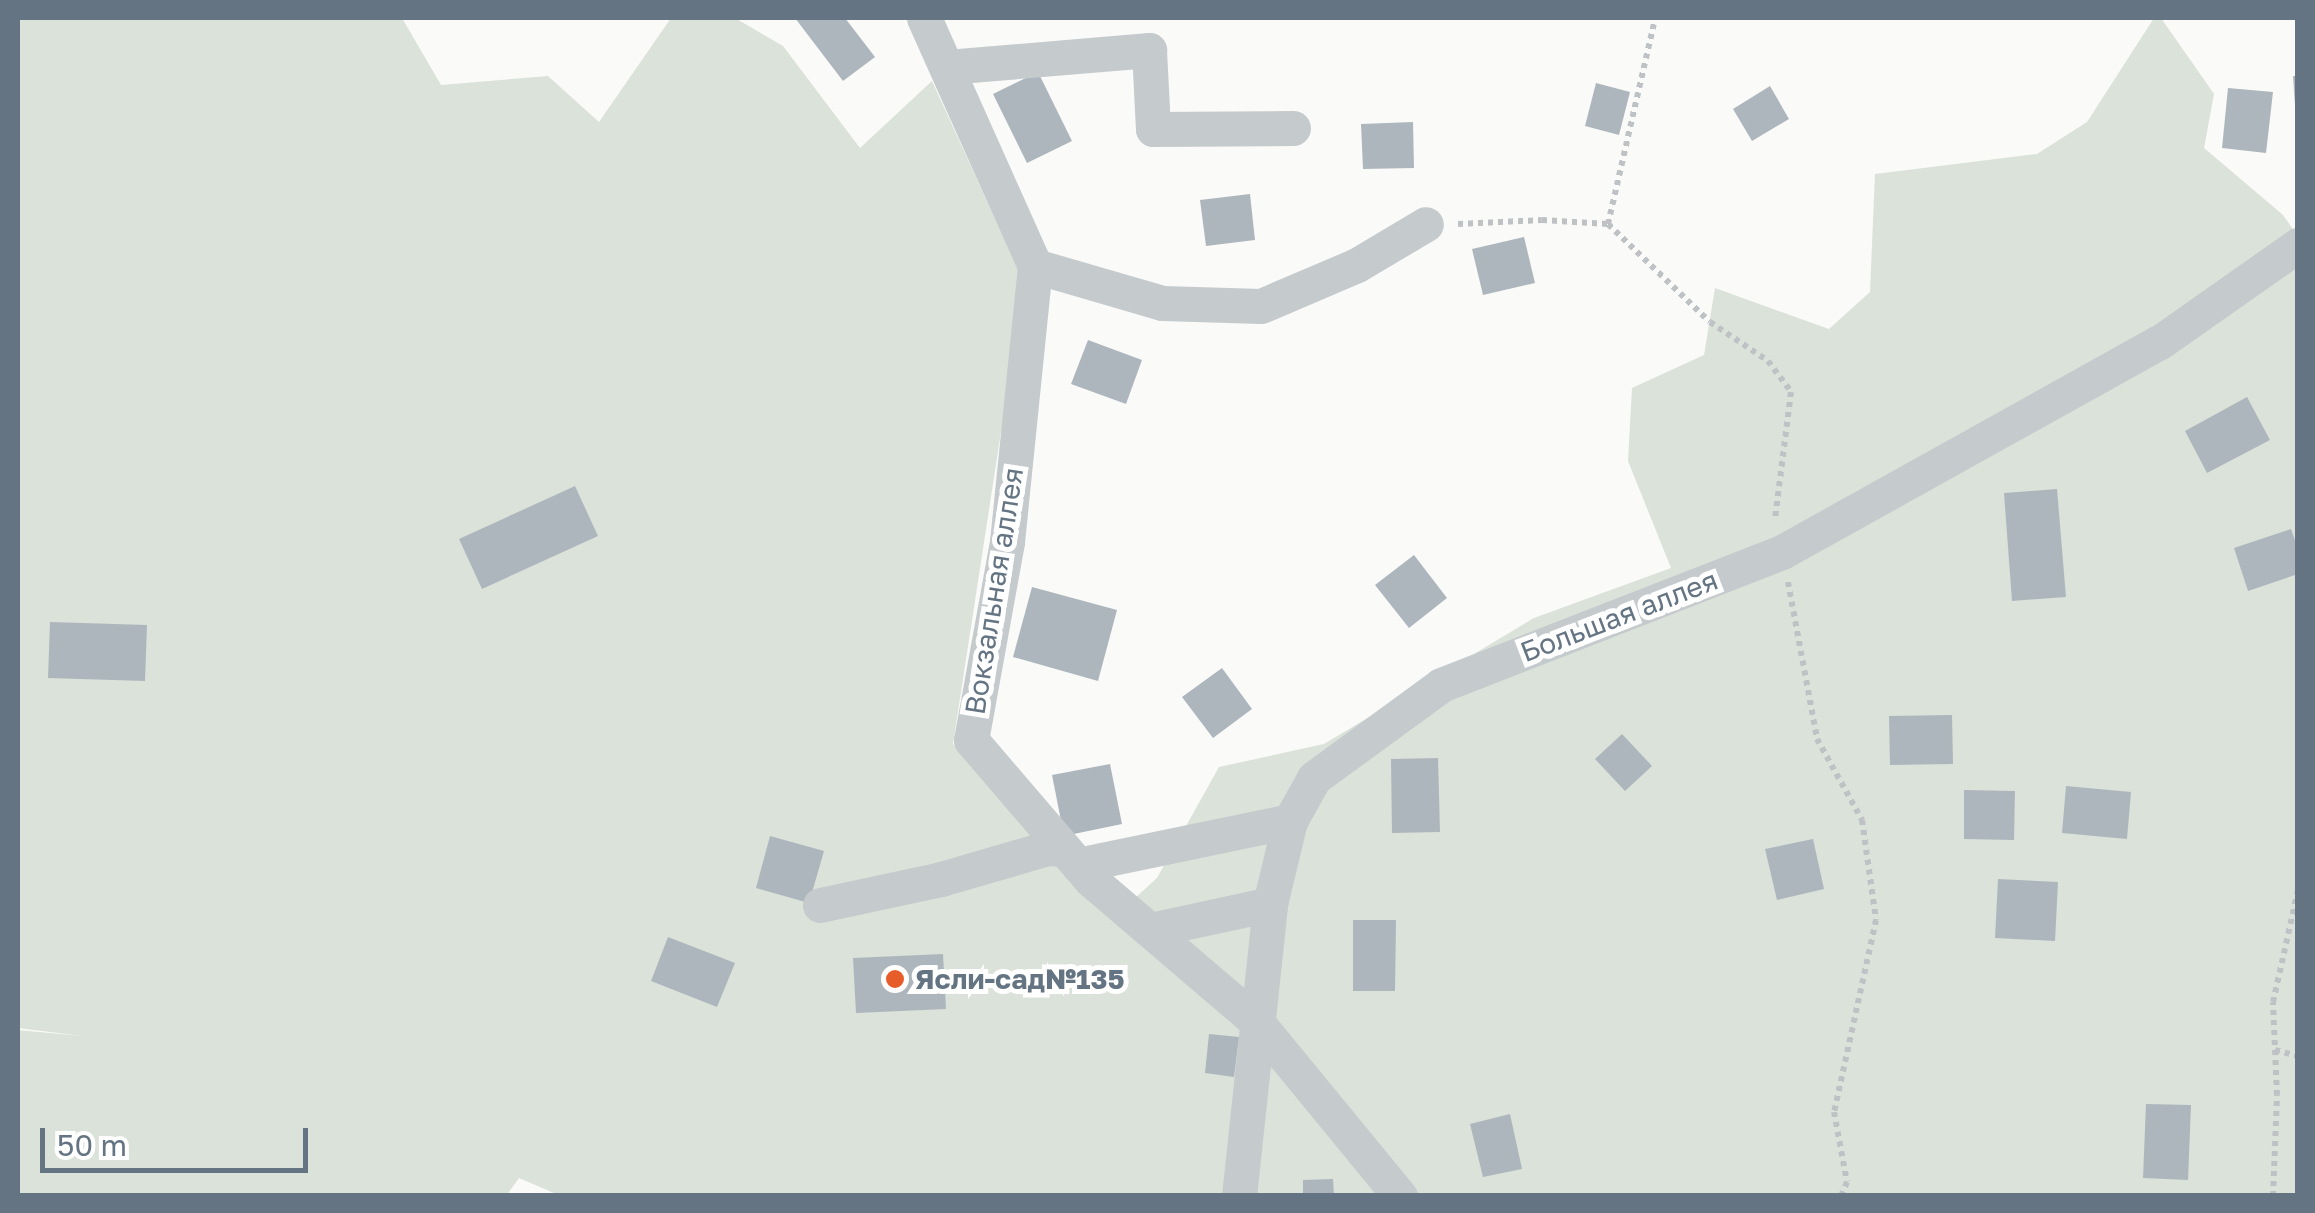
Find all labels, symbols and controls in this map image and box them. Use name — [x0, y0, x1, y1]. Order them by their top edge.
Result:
street label: Вокзальная аллея — [958, 465, 1030, 717]
street label: Большая аллея — [1516, 563, 1722, 669]
place label: Ясли-сад№135 — [915, 962, 1125, 996]
marker: Ясли-сад№135 — [884, 968, 906, 990]
scale bar — [45, 1108, 312, 1170]
text: 50 m — [57, 1127, 127, 1163]

